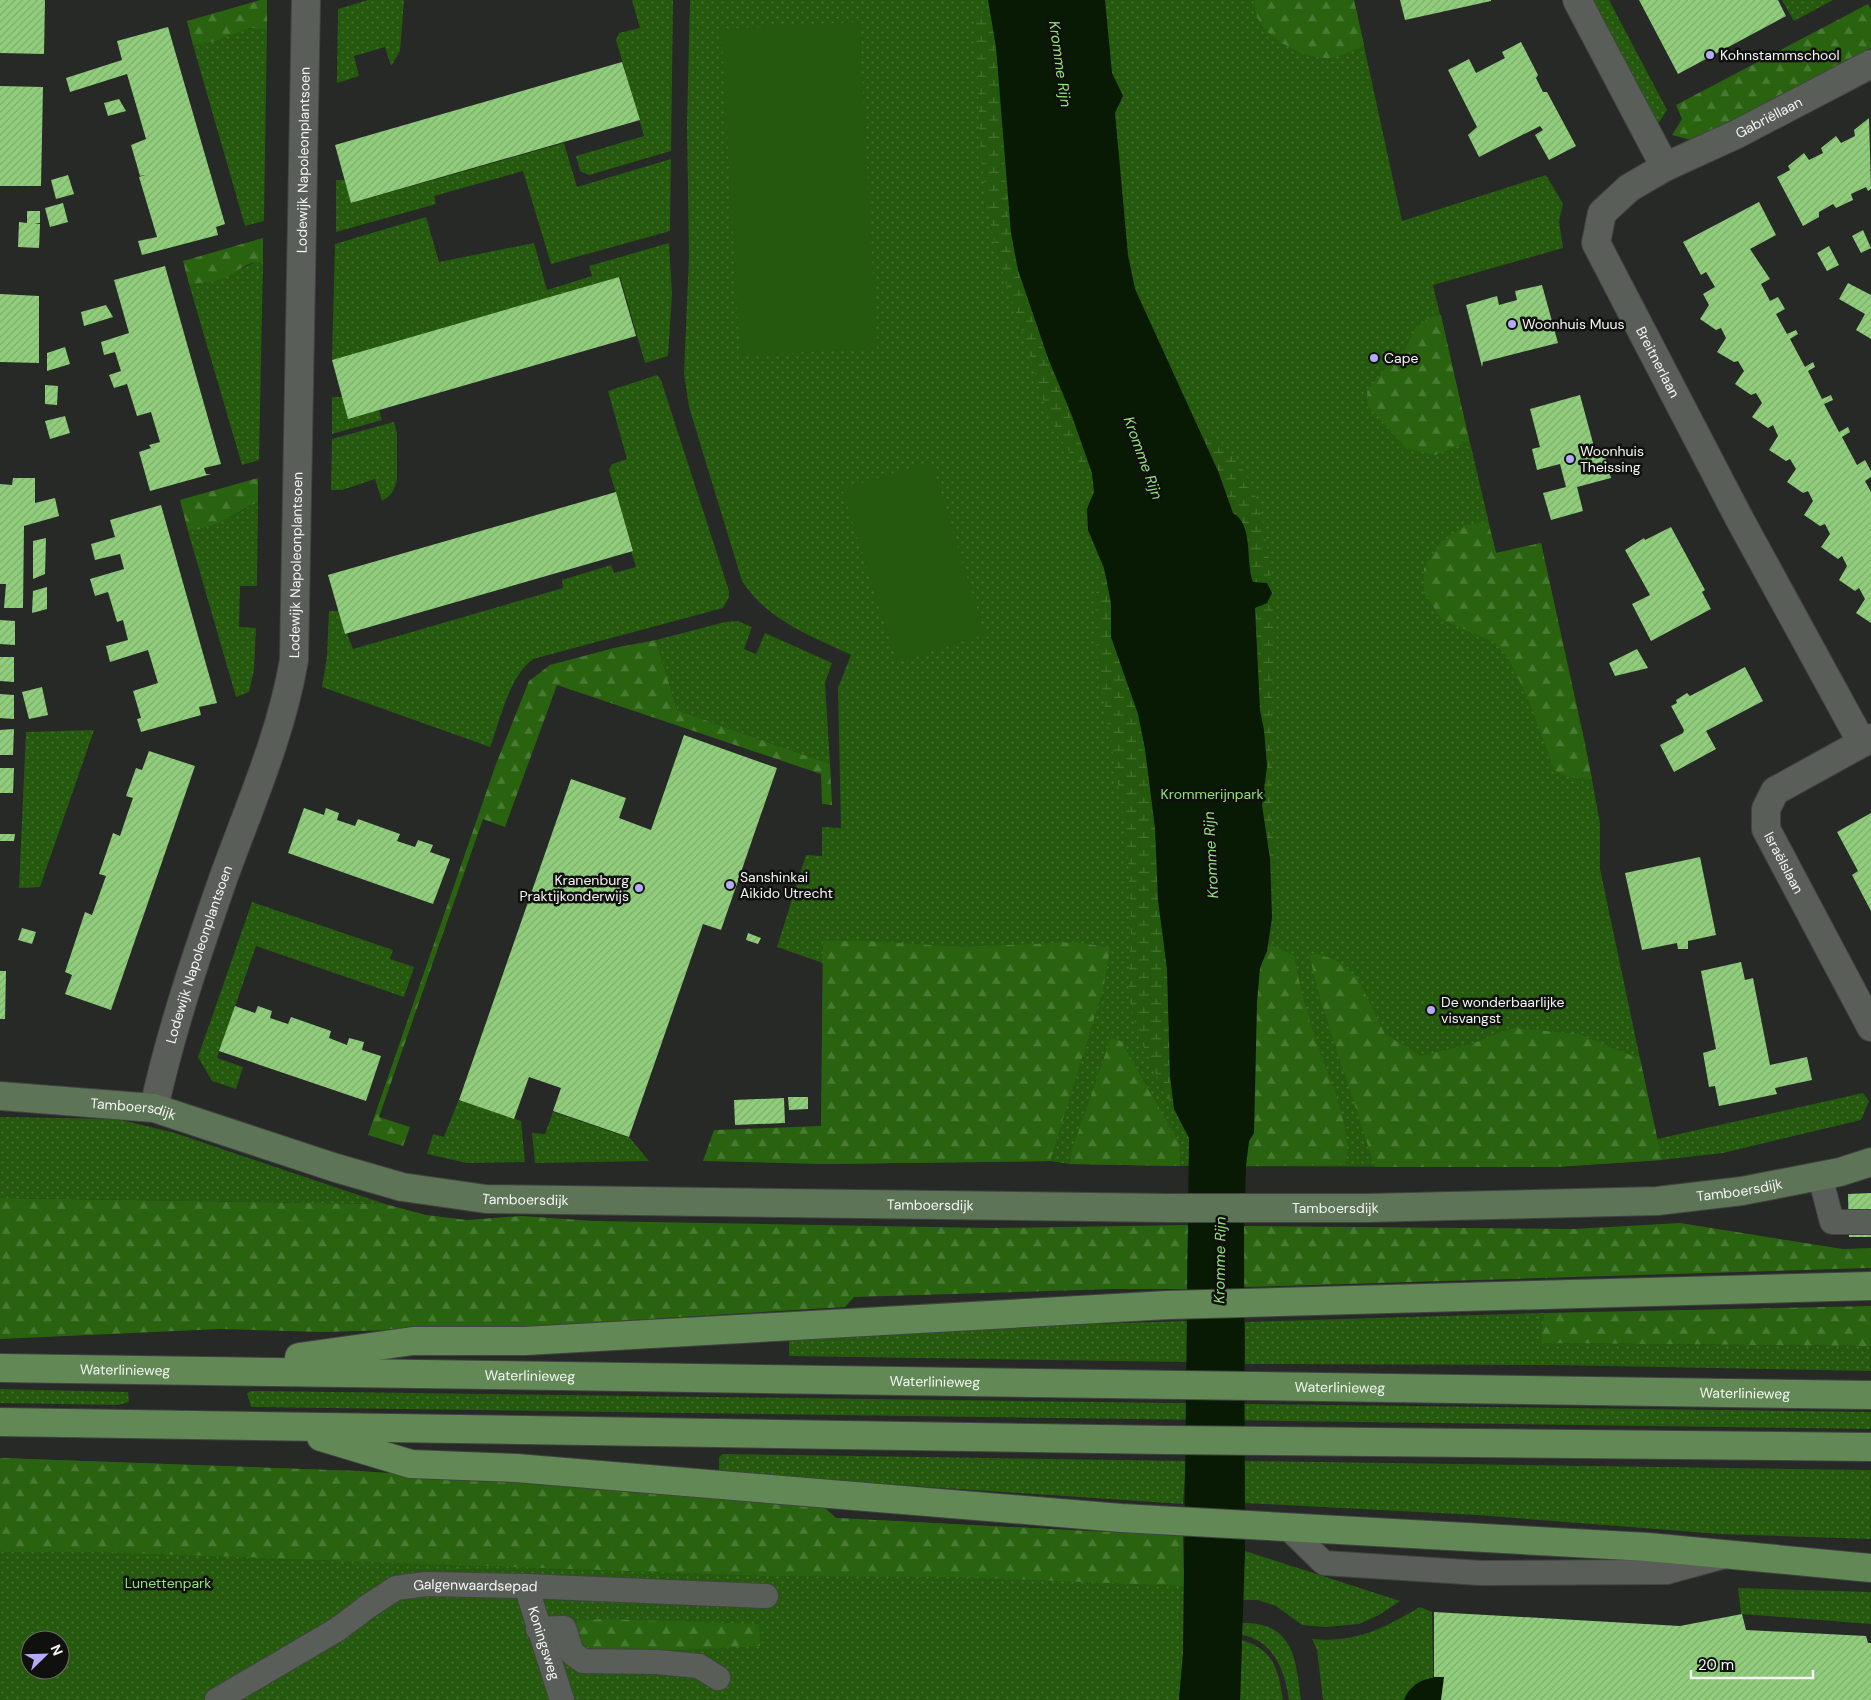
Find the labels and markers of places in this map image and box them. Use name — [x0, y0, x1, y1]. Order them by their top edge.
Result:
place label: Kohnstammschool — [1720, 46, 1840, 64]
marker: Kohnstammschool — [1704, 49, 1716, 61]
place label: Woonhuis Muus — [1522, 315, 1625, 333]
marker: Woonhuis Muus — [1506, 318, 1518, 330]
place label: Cape — [1384, 349, 1418, 367]
marker: Cape — [1368, 352, 1380, 364]
place label: Woonhuis Theissing — [1580, 442, 1644, 476]
marker: Woonhuis Theissing — [1564, 453, 1576, 465]
place label: Sanshinkai Aikido Utrecht — [740, 868, 833, 902]
place label: Kranenburg Praktijkonderwijs — [520, 871, 629, 905]
marker: Sanshinkai Aikido Utrecht — [724, 879, 736, 891]
marker: Kranenburg Praktijkonderwijs — [633, 882, 645, 894]
place label: De wonderbaarlijke visvangst — [1441, 993, 1565, 1027]
marker: De wonderbaarlijke visvangst — [1425, 1004, 1437, 1016]

